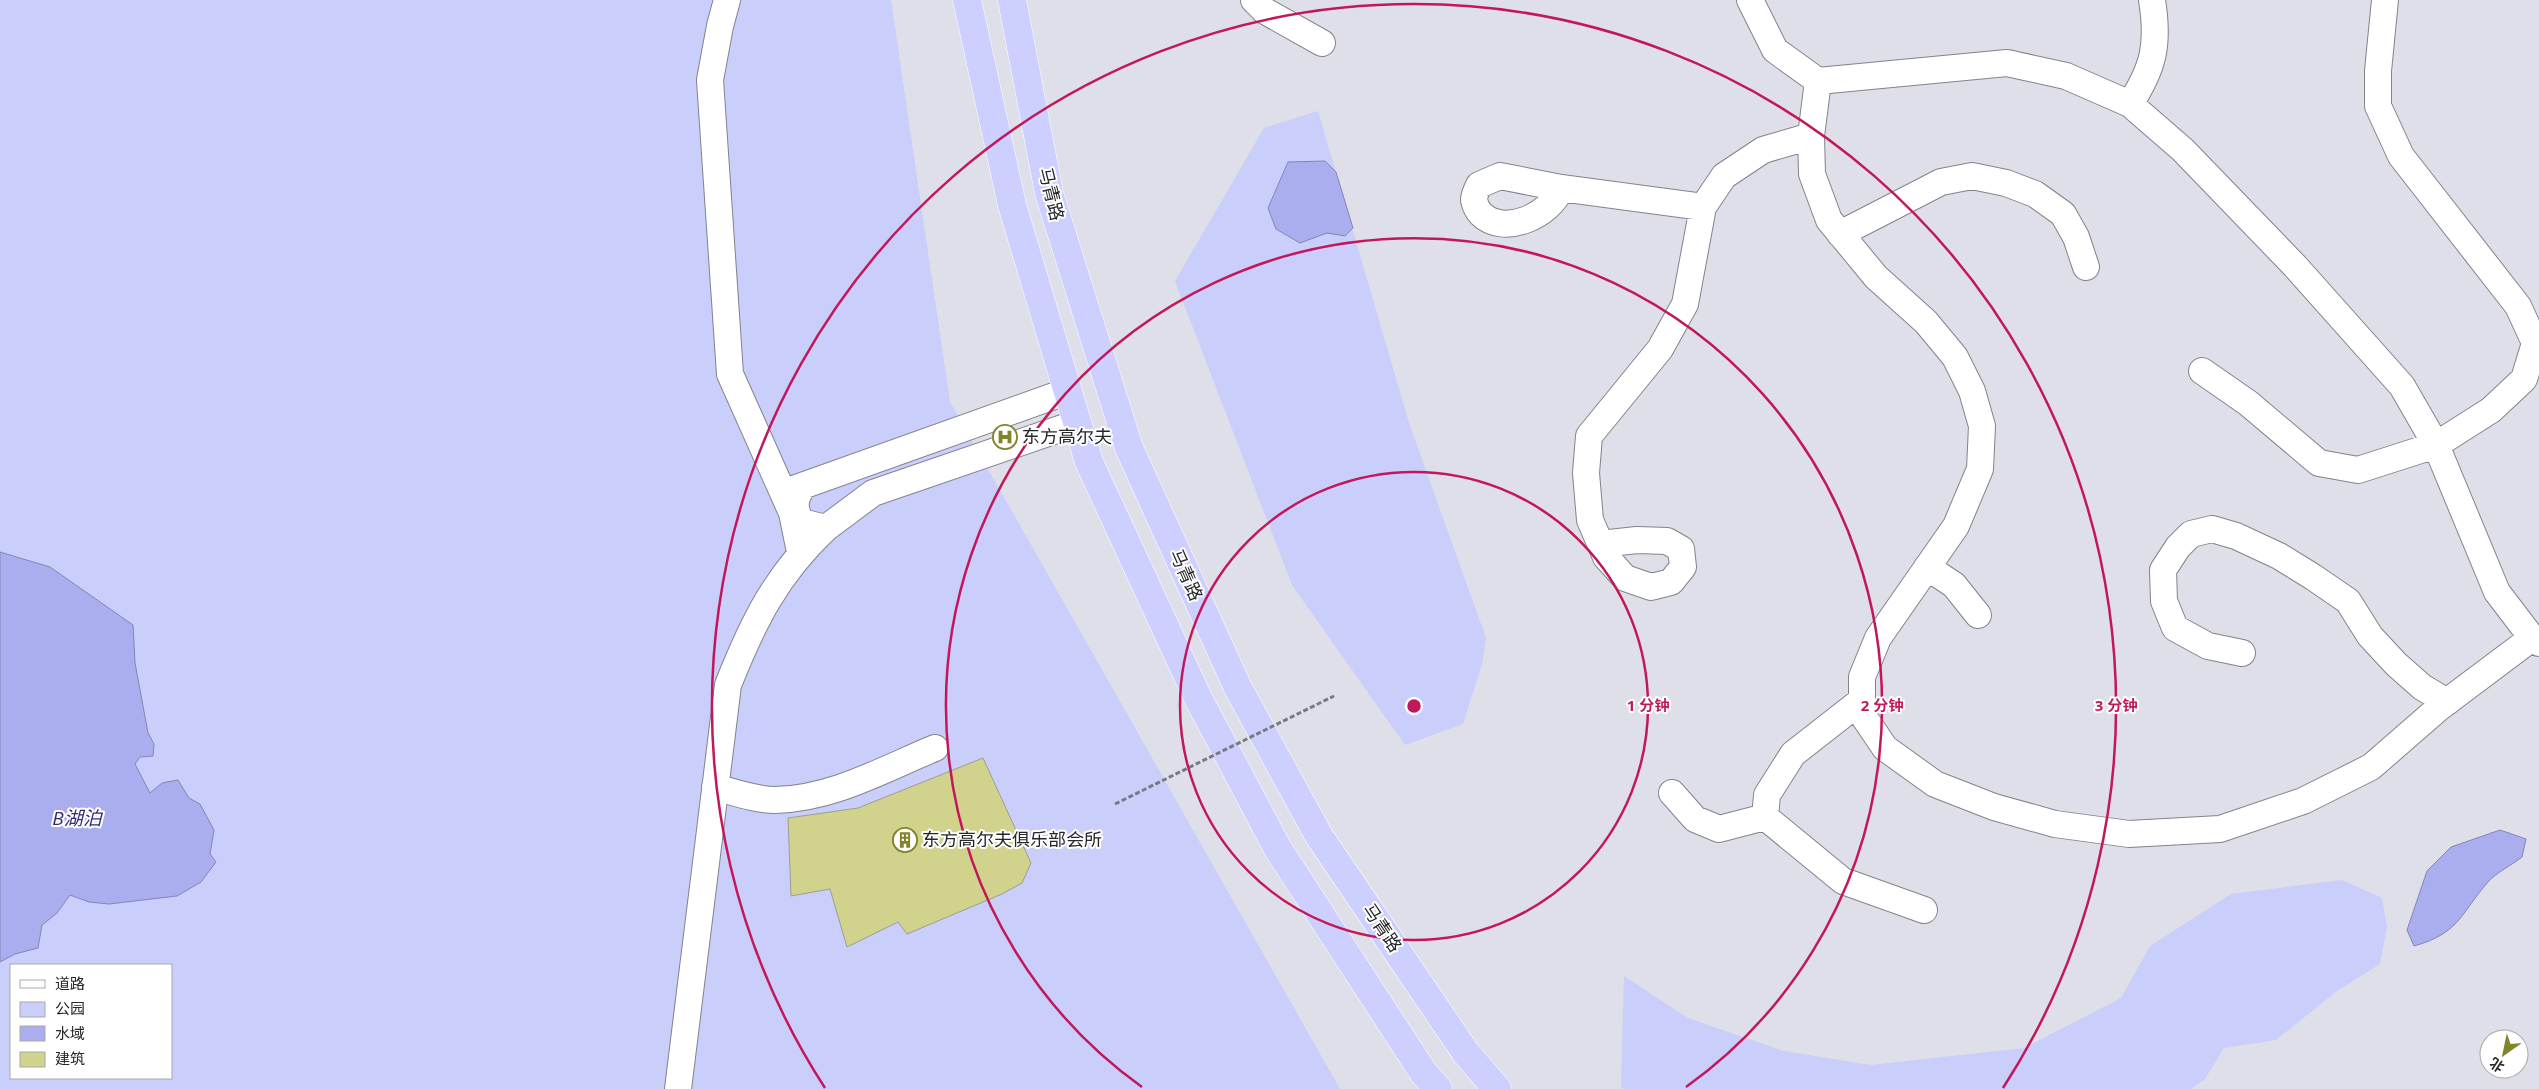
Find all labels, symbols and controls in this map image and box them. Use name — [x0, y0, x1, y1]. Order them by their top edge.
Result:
street label: 马青路 — [1034, 165, 1070, 223]
hospital icon: 东方高尔夫 — [992, 424, 1018, 450]
place label: 东方高尔夫 — [1022, 424, 1112, 448]
street label: 马青路 — [1165, 545, 1209, 604]
text: 1 分钟 — [1627, 695, 1669, 715]
text: 2 分钟 — [1861, 695, 1903, 715]
text: 3 分钟 — [2095, 695, 2137, 715]
centre of rings — [1405, 697, 1423, 715]
water label: B湖泊 — [52, 805, 104, 831]
building icon: 东方高尔夫俱乐部会所 — [892, 827, 918, 853]
place label: 东方高尔夫俱乐部会所 — [922, 827, 1102, 851]
street label: 马青路 — [1358, 898, 1408, 957]
legend — [10, 964, 172, 1079]
text: 道路 — [55, 973, 85, 993]
text: 公园 — [55, 998, 85, 1018]
text: 水域 — [55, 1023, 85, 1043]
north arrow — [2479, 1029, 2529, 1079]
text: 建筑 — [55, 1048, 85, 1068]
text: 北 — [2486, 1054, 2508, 1077]

